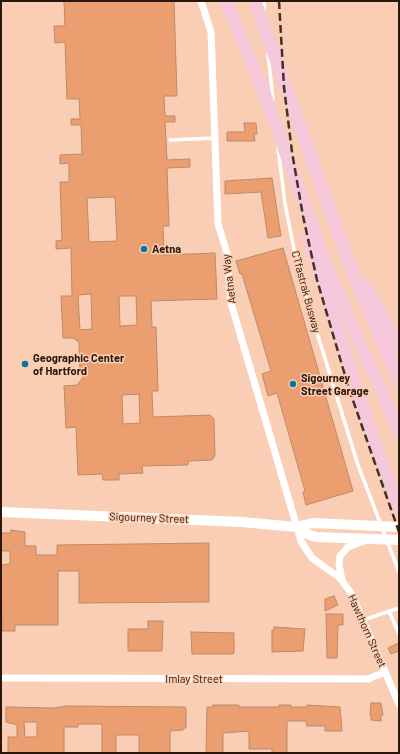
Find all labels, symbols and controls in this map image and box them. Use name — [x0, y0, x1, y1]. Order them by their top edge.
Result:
place label: Aetna — [152, 242, 181, 256]
marker: Aetna — [139, 244, 149, 254]
street label: CTfastrak Busway — [289, 249, 323, 335]
street label: Aetna Way — [219, 253, 239, 305]
place label: Geographic Center of Hartford — [33, 351, 124, 377]
marker: Geographic Center of Hartford — [20, 359, 30, 369]
place label: Sigourney Street Garage — [301, 371, 369, 397]
marker: Sigourney Street Garage — [288, 379, 298, 389]
street label: Sigourney Street — [109, 510, 189, 526]
street label: Hawthorn Street — [345, 592, 389, 670]
street label: Imlay Street — [165, 672, 223, 686]

